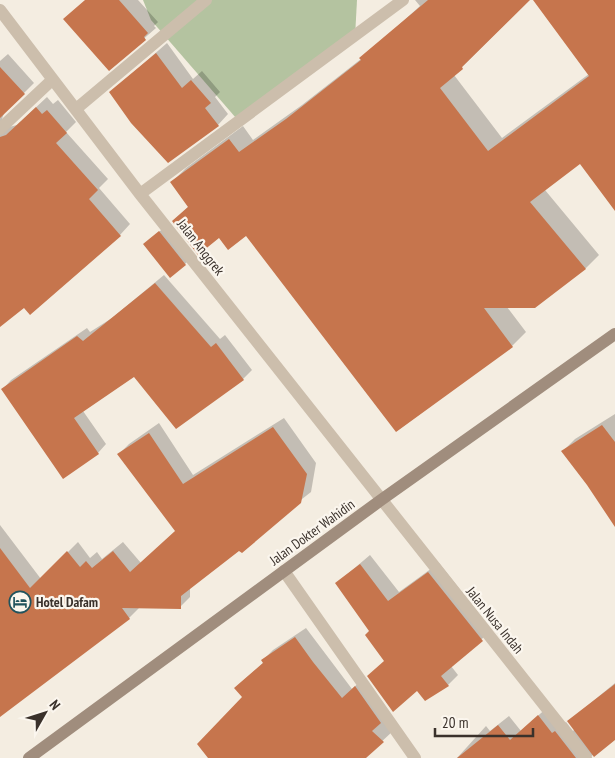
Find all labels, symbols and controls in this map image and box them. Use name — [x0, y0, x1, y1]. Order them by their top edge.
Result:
street label: Jalan Anggrek — [173, 214, 229, 279]
street label: Jalan Dokter Wahidin — [265, 495, 358, 570]
street label: Jalan Nusa Indah — [462, 582, 528, 657]
hotel icon: Hotel Dafam — [8, 590, 32, 614]
place label: Hotel Dafam — [36, 593, 98, 611]
north arrow — [20, 688, 70, 738]
text: N — [46, 696, 64, 713]
scale bar — [435, 706, 532, 738]
text: 20 m — [442, 713, 468, 732]

